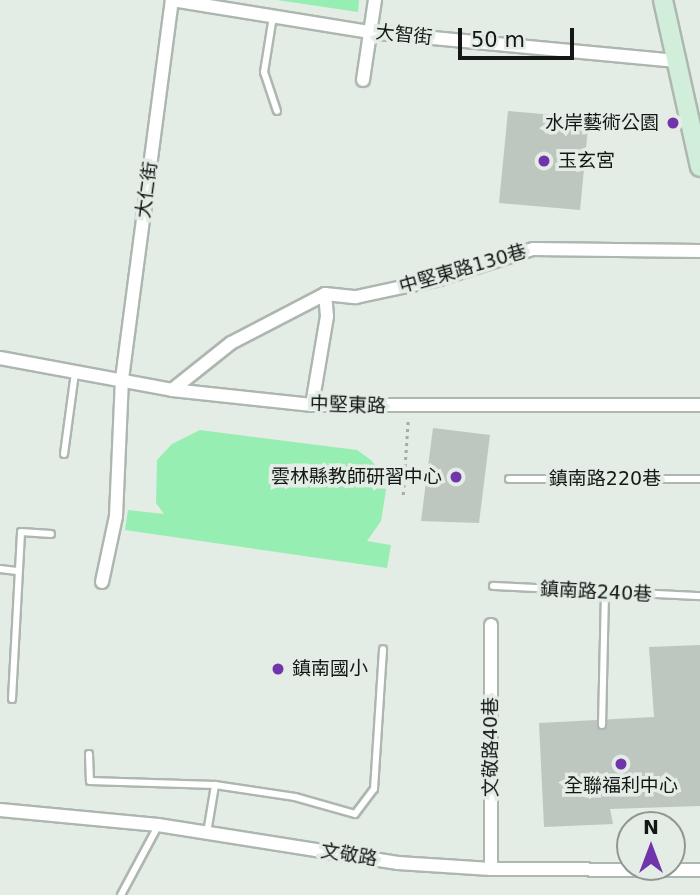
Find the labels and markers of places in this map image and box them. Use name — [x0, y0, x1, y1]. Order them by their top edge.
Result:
place label: 水岸藝術公園 — [545, 112, 659, 134]
marker: 水岸藝術公園 — [665, 115, 681, 131]
place label: 玉玄宮 — [558, 150, 615, 172]
marker: 玉玄宮 — [536, 153, 552, 169]
place label: 雲林縣教師研習中心 — [271, 466, 442, 488]
marker: 雲林縣教師研習中心 — [448, 469, 464, 485]
place label: 鎮南國小 — [292, 658, 368, 680]
marker: 鎮南國小 — [270, 661, 286, 677]
marker: 全聯福利中心 — [613, 756, 629, 772]
place label: 全聯福利中心 — [564, 775, 678, 797]

